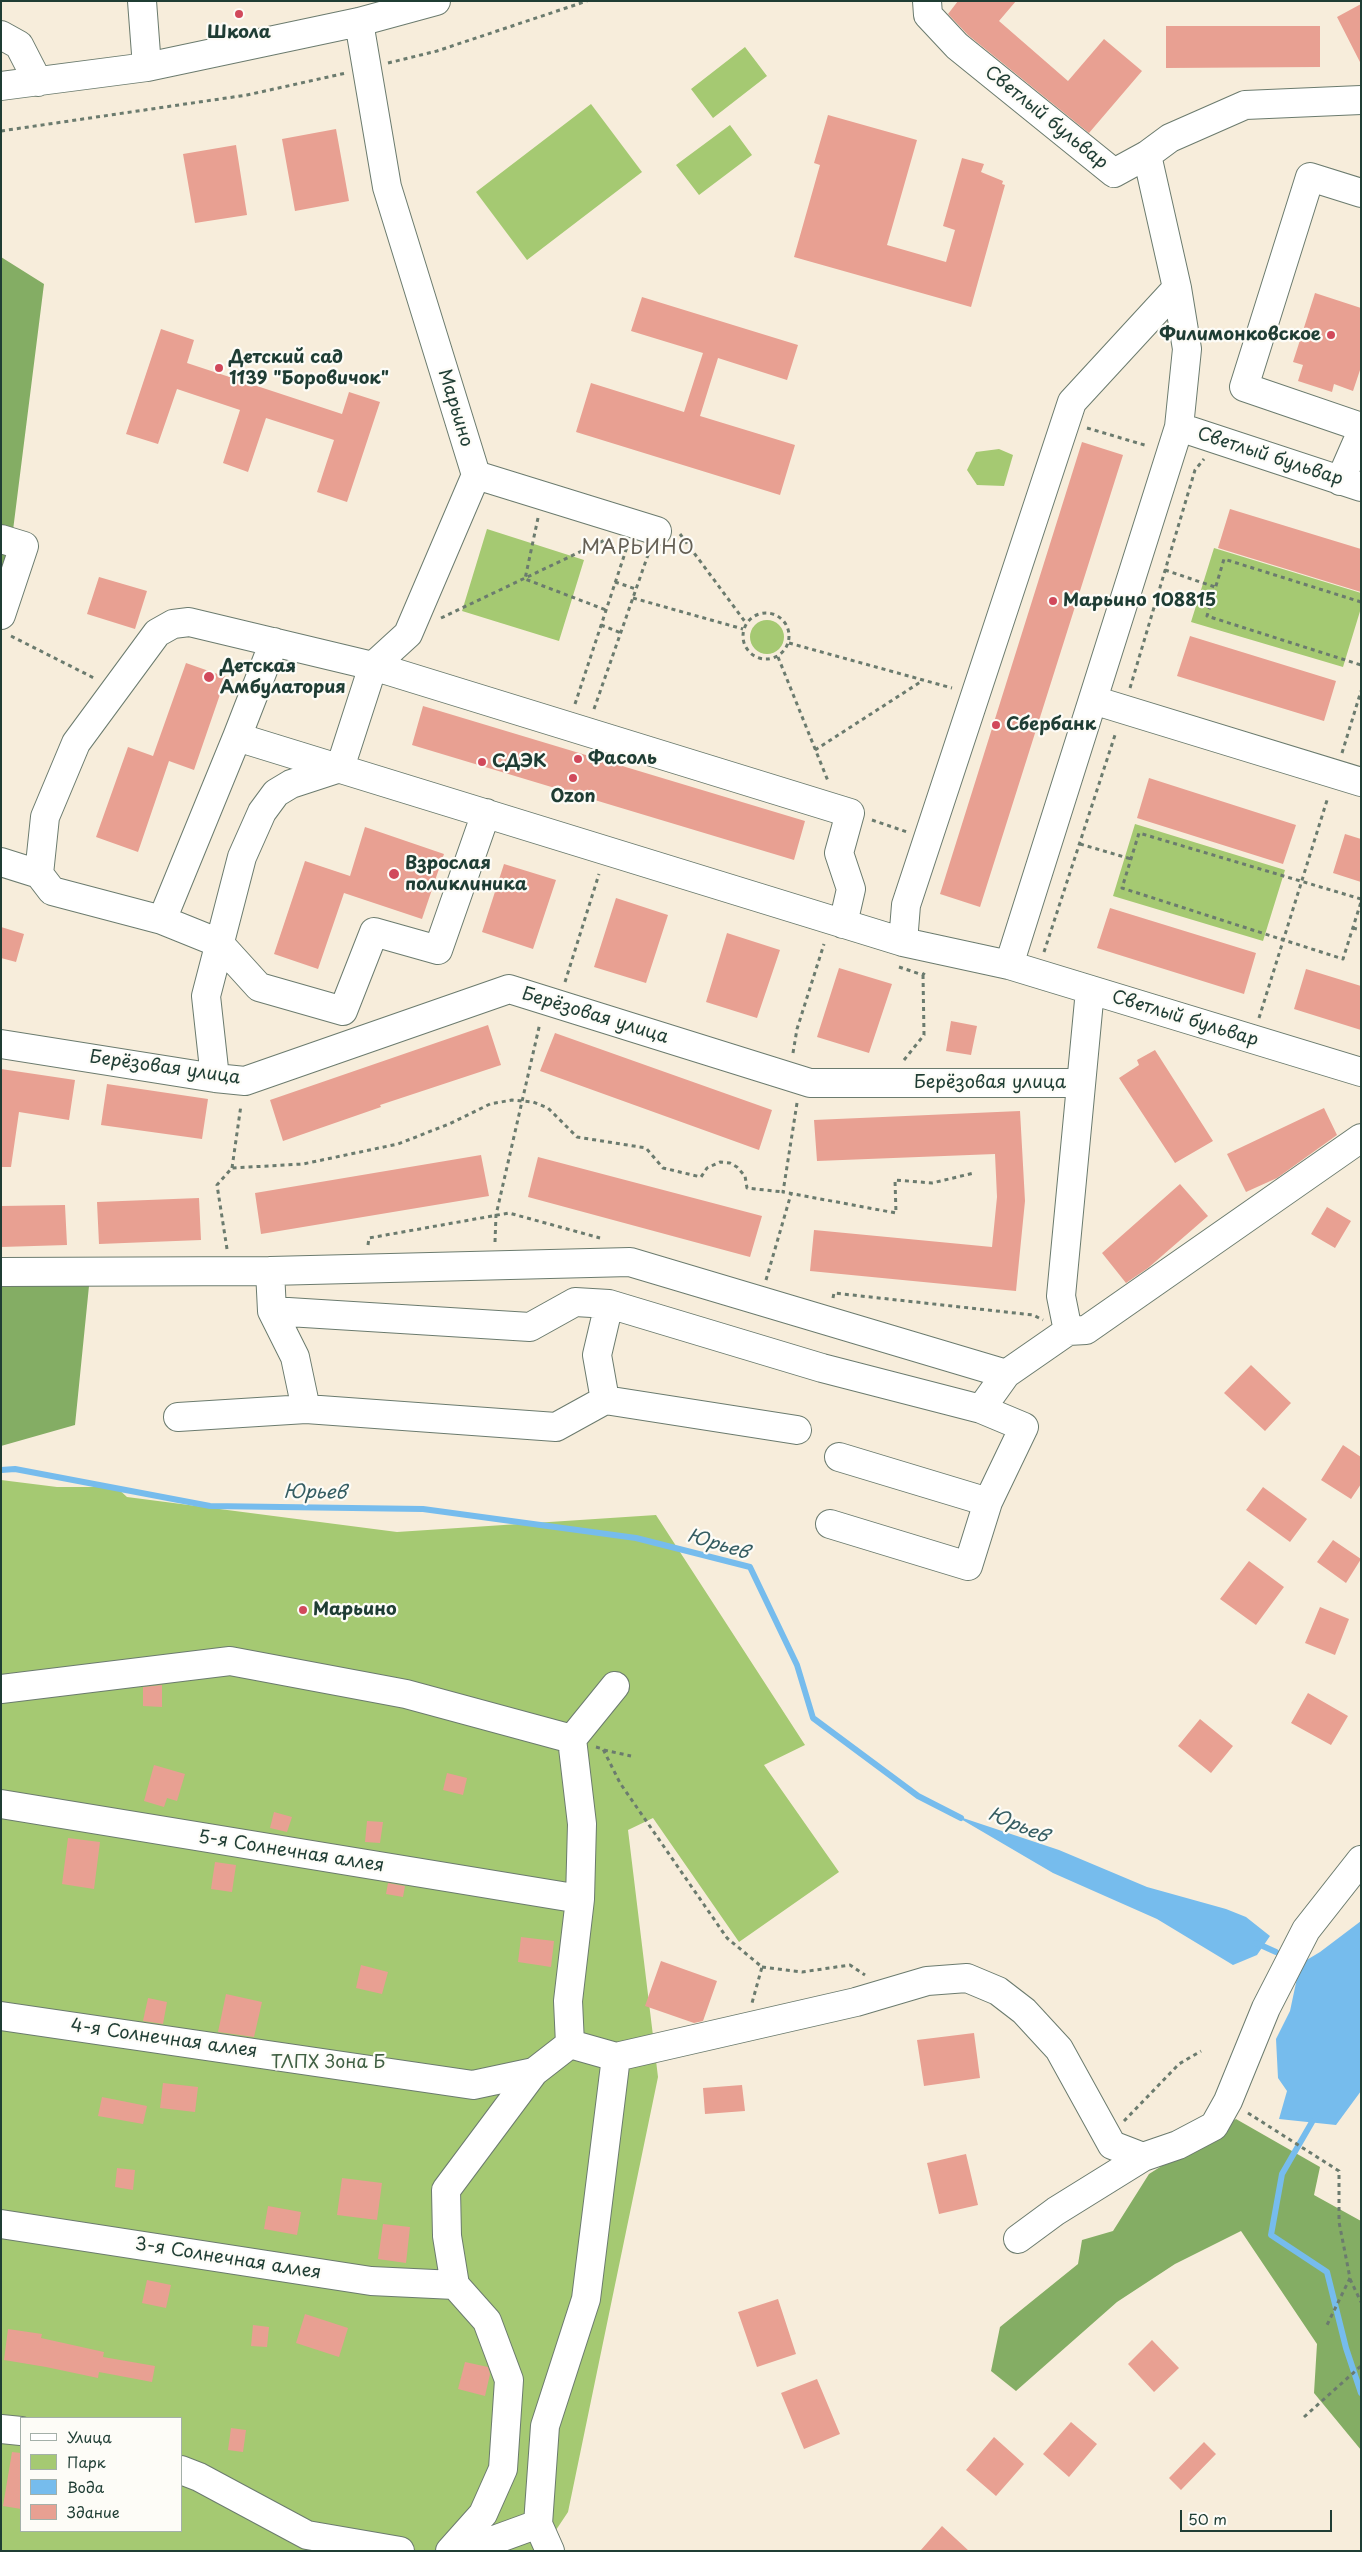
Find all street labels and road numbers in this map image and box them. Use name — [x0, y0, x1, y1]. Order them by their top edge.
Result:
street label: Светлый бульвар — [980, 62, 1112, 174]
street label: Марьино — [433, 367, 477, 449]
street label: Светлый бульвар — [1194, 423, 1346, 491]
street label: Берёзовая улица — [519, 983, 671, 1049]
street label: Светлый бульвар — [1109, 986, 1261, 1052]
street label: Берёзовая улица — [88, 1047, 242, 1089]
street label: Берёзовая улица — [914, 1072, 1066, 1094]
street label: 5-я Солнечная аллея — [197, 1827, 385, 1877]
street label: 4-я Солнечная аллея — [69, 2015, 259, 2063]
street label: 3-я Солнечная аллея — [133, 2234, 323, 2284]

